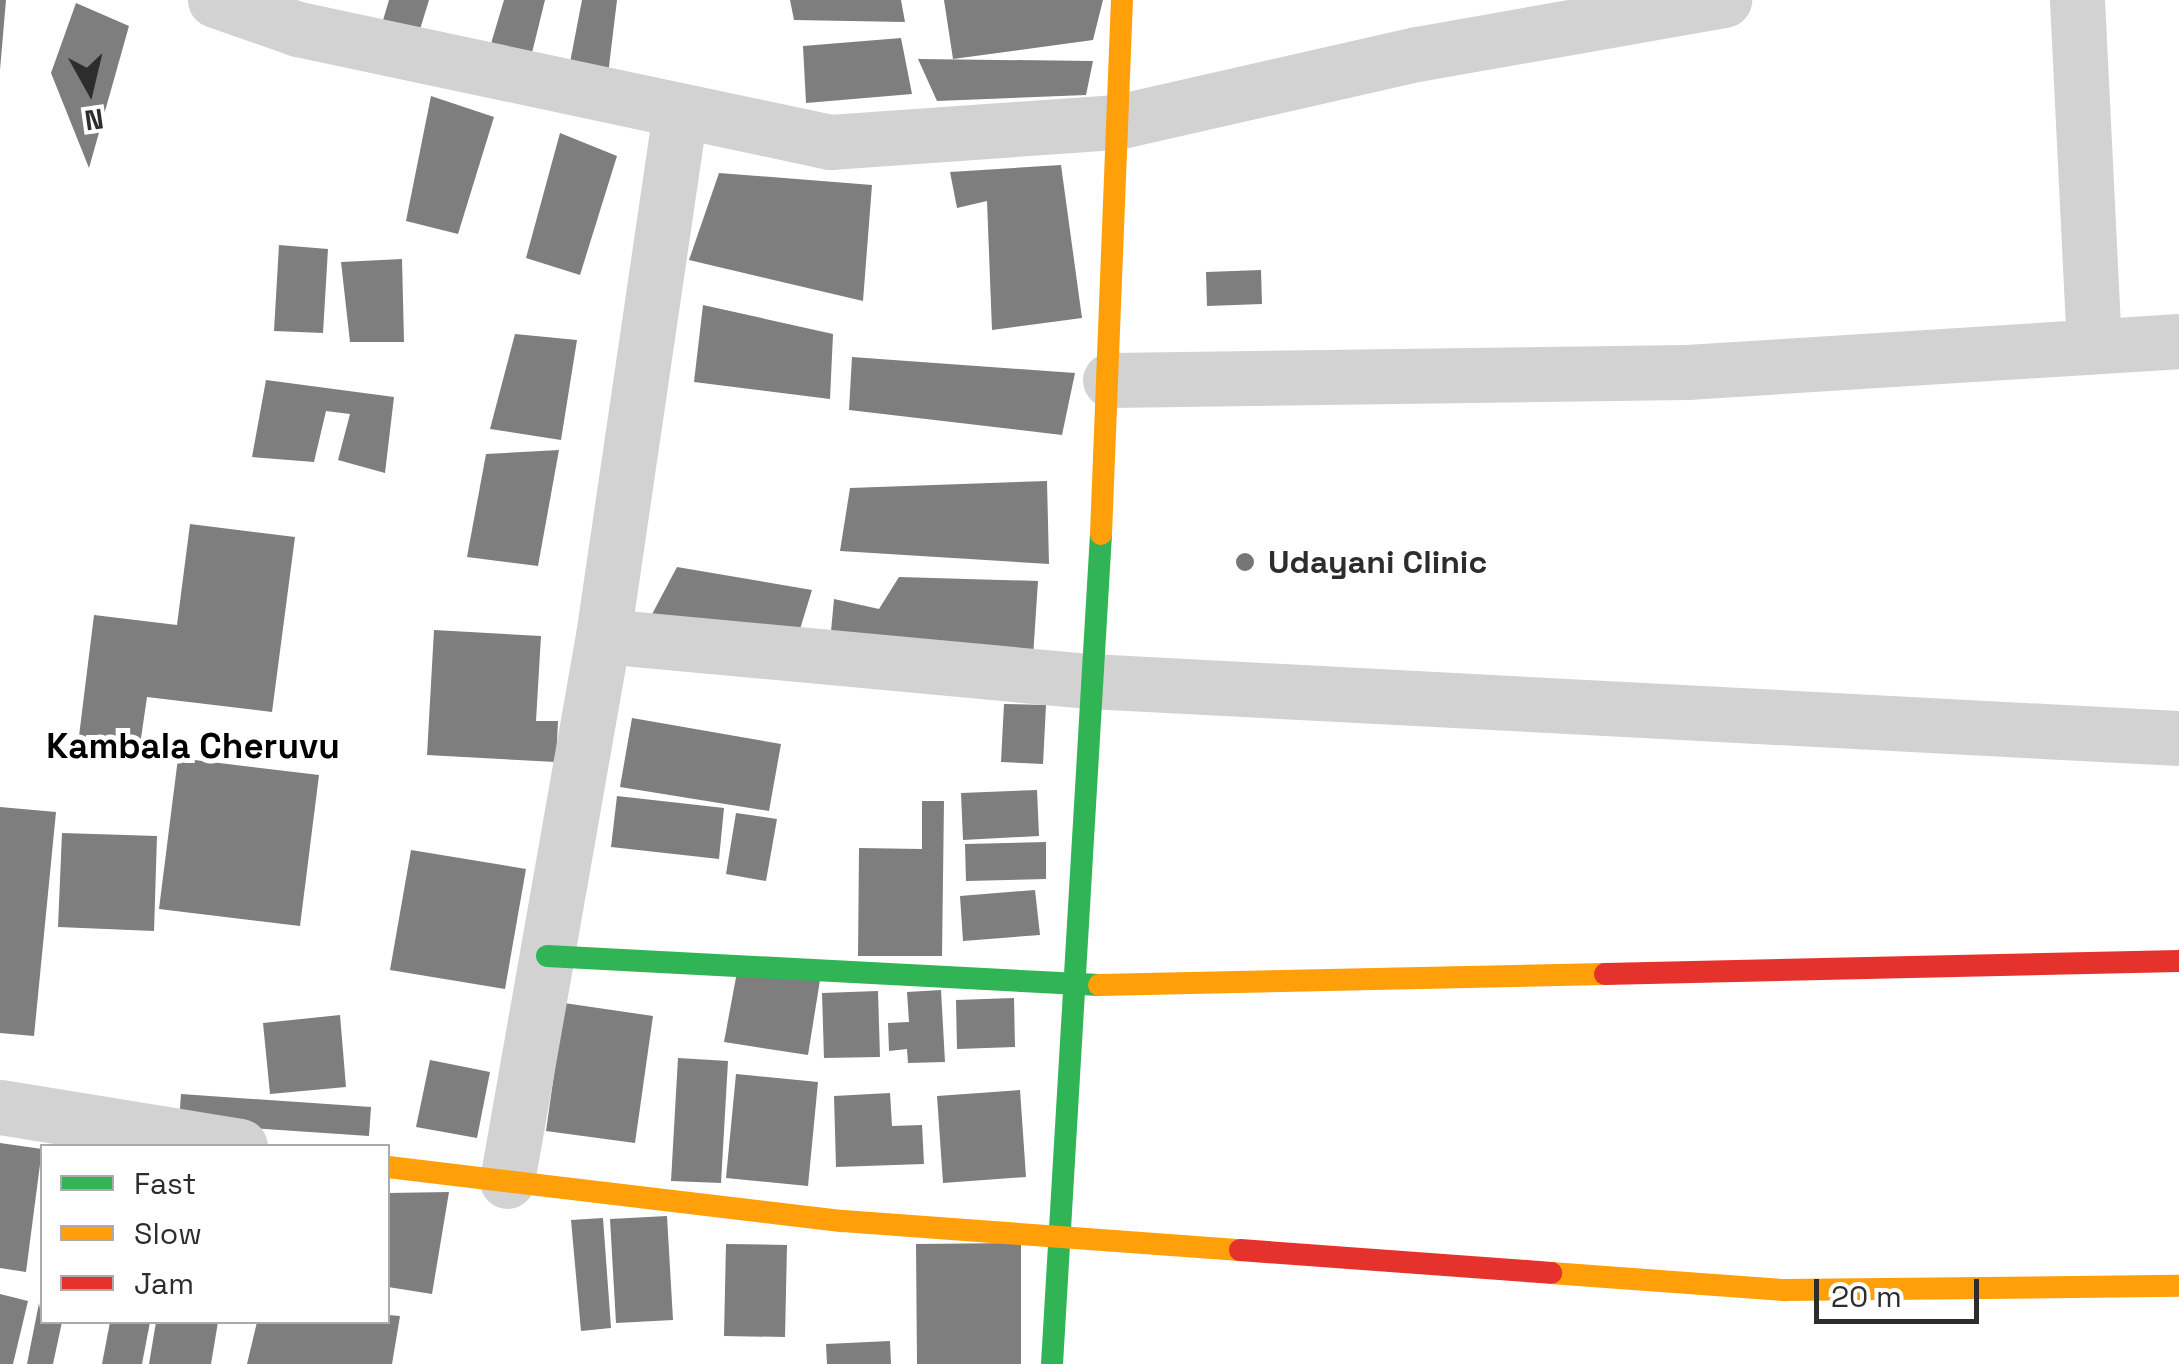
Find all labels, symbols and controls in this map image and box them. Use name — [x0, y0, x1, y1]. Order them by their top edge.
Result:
north arrow — [40, 40, 140, 140]
text: N — [82, 101, 106, 139]
place label: Udayani Clinic — [1268, 543, 1487, 581]
marker: Udayani Clinic — [1232, 549, 1258, 575]
district label: Kambala Cheruvu — [46, 725, 340, 767]
legend — [40, 1144, 390, 1324]
text: Fast — [134, 1164, 196, 1203]
text: Slow — [134, 1214, 202, 1253]
scale bar — [1819, 1259, 1984, 1321]
text: Jam — [134, 1264, 194, 1303]
text: 20 m — [1831, 1277, 1902, 1316]

